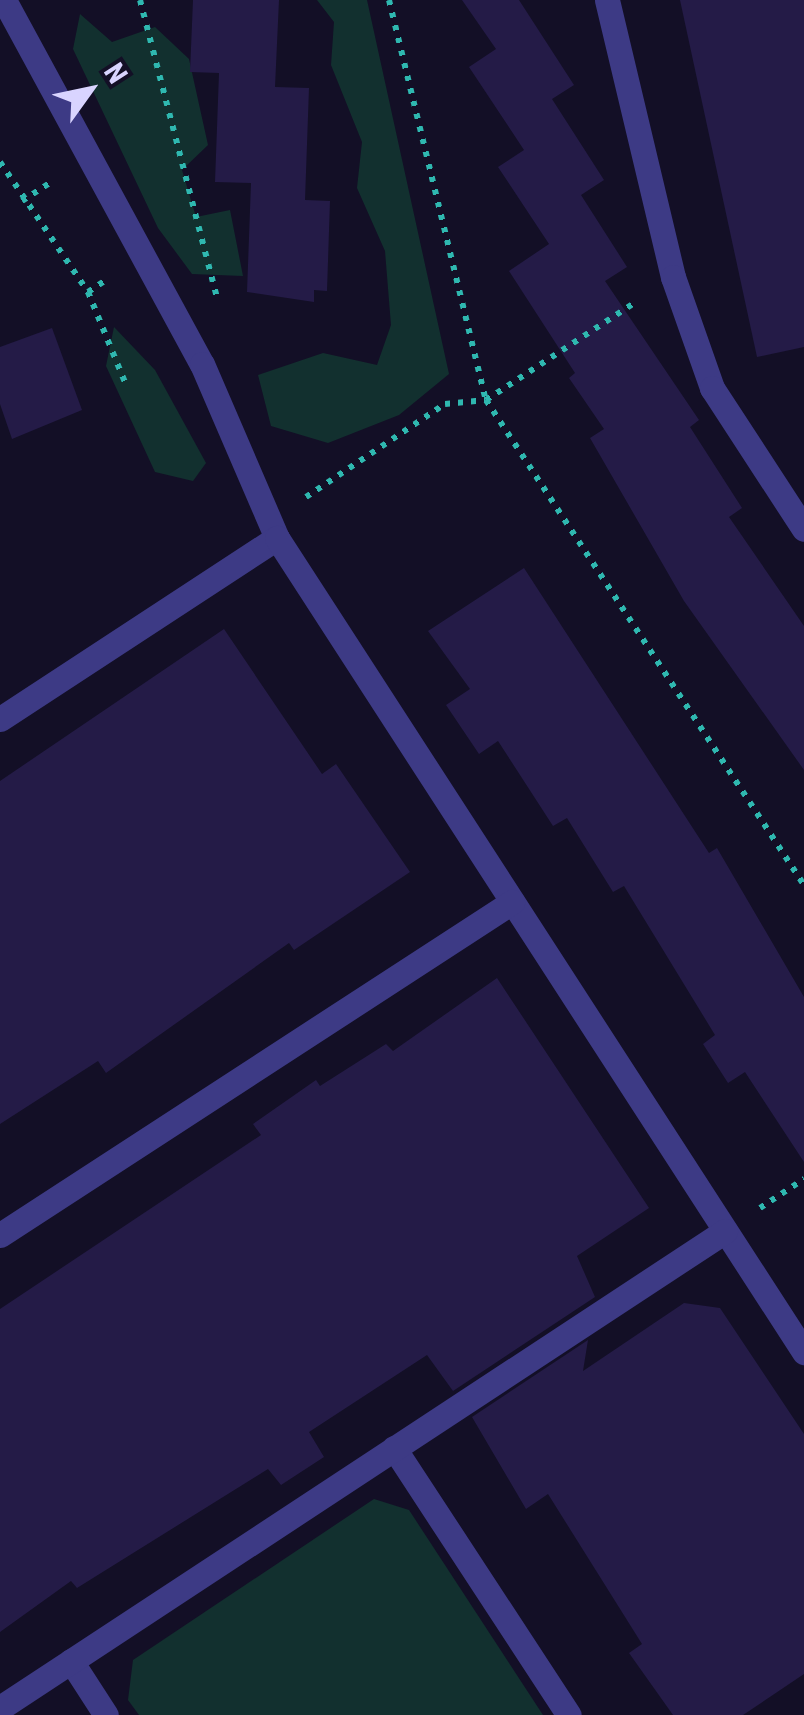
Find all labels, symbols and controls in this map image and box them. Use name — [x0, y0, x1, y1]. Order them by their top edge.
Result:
north arrow — [40, 40, 140, 140]
text: N — [97, 57, 134, 90]

